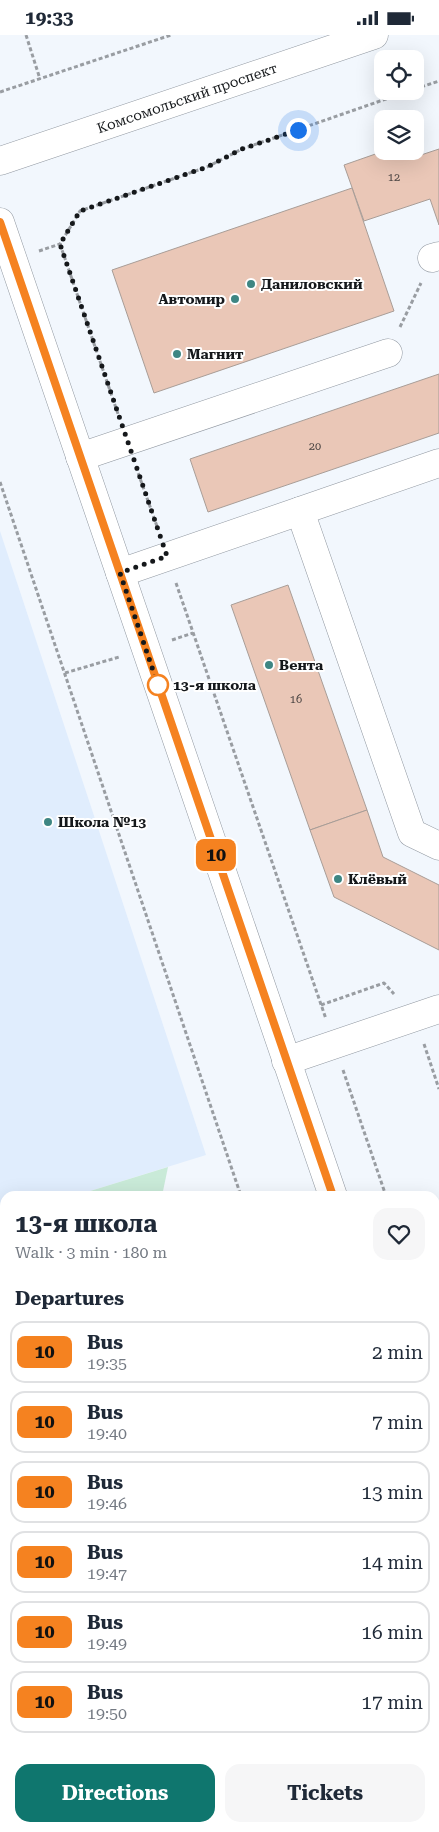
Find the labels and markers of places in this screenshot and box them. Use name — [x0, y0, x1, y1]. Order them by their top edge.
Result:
place label: Даниловский — [261, 276, 363, 292]
marker: Даниловский — [245, 278, 257, 290]
place label: Автомир — [158, 291, 225, 307]
marker: Автомир — [229, 293, 241, 305]
place label: Магнит — [187, 346, 244, 362]
marker: Магнит — [171, 348, 183, 360]
place label: Вента — [279, 657, 324, 673]
marker: Вента — [263, 659, 275, 671]
marker: 13-я школа — [147, 674, 169, 696]
place label: 13-я школа — [173, 677, 257, 693]
place label: Школа №13 — [58, 814, 146, 830]
marker: Школа №13 — [42, 816, 54, 828]
place label: Клёвый — [348, 871, 407, 887]
marker: Клёвый — [332, 873, 344, 885]

